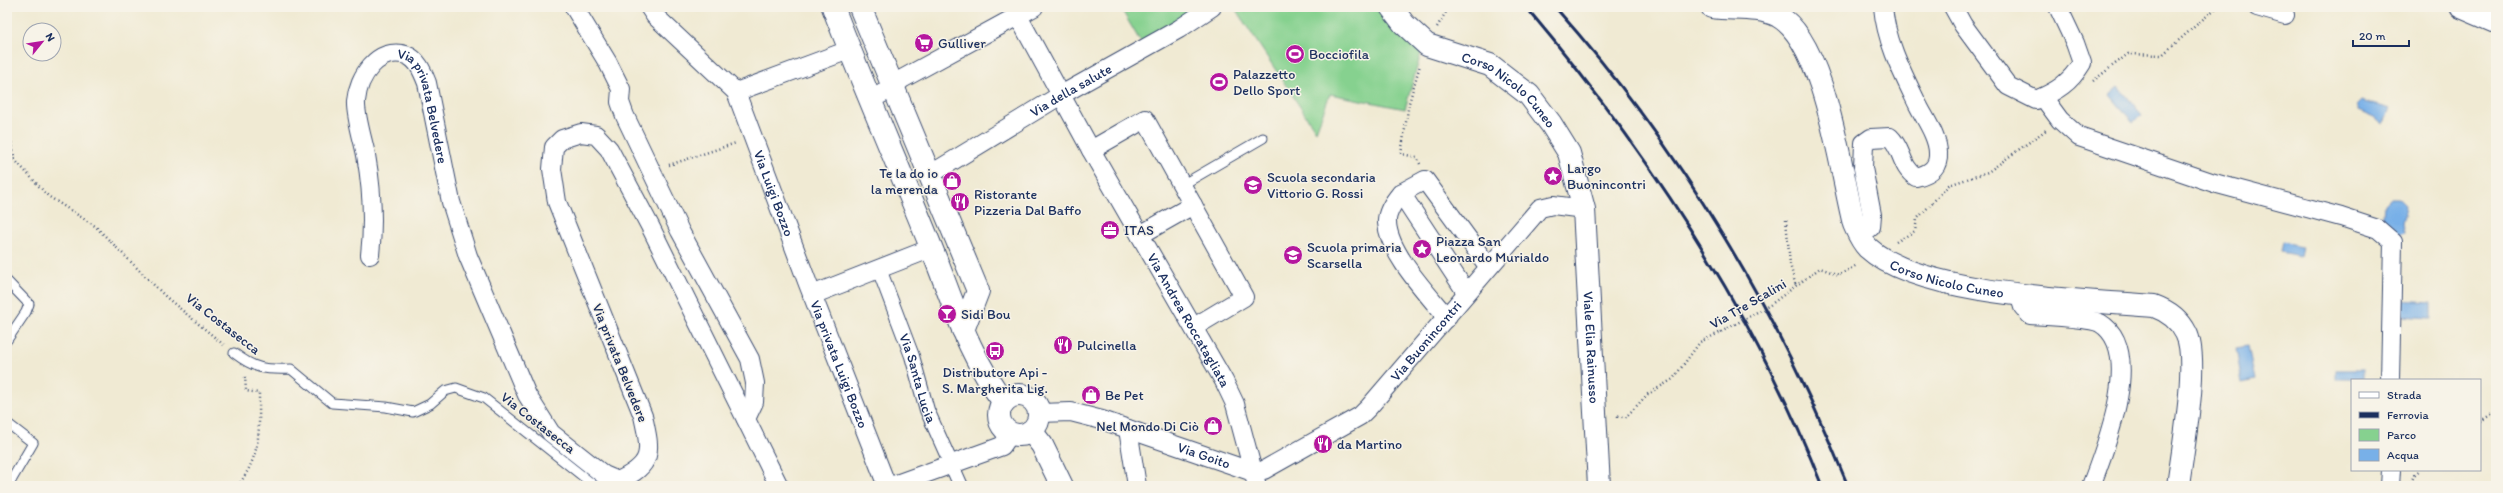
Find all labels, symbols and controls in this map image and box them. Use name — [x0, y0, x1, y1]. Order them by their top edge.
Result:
north arrow — [22, 22, 62, 62]
scale bar — [2353, 22, 2409, 48]
text: 20 m — [2359, 29, 2386, 43]
text: N — [43, 31, 58, 44]
supermarket icon: Gulliver — [913, 32, 935, 54]
place label: Gulliver — [938, 35, 986, 52]
sports icon: Bocciofila — [1284, 43, 1306, 65]
street label: Via privata Belvedere — [396, 45, 452, 165]
place label: Bocciofila — [1309, 46, 1370, 63]
street label: Corso Nicolo Cuneo — [1459, 48, 1559, 131]
street label: Via della salute — [1027, 60, 1115, 120]
place label: Palazzetto Dello Sport — [1233, 66, 1300, 99]
sports icon: Palazzetto Dello Sport — [1208, 71, 1230, 93]
street label: Via Luigi Bozzo — [750, 148, 798, 239]
place label: Largo Buonincontri — [1567, 160, 1646, 193]
place label: Te la do io la merenda — [871, 165, 939, 198]
place icon: Largo Buonincontri — [1542, 165, 1564, 187]
place label: Scuola secondaria Vittorio G. Rossi — [1267, 169, 1376, 202]
shop icon: Te la do io la merenda — [941, 170, 963, 192]
school or university icon: Scuola secondaria Vittorio G. Rossi — [1242, 174, 1264, 196]
place label: Ristorante Pizzeria Dal Baffo — [974, 186, 1081, 219]
restaurant icon: Ristorante Pizzeria Dal Baffo — [949, 191, 971, 213]
office icon: ITAS — [1099, 219, 1121, 241]
place label: ITAS — [1124, 222, 1154, 239]
place label: Piazza San Leonardo Murialdo — [1436, 233, 1549, 266]
place icon: Piazza San Leonardo Murialdo — [1411, 238, 1433, 260]
place label: Scuola primaria Scarsella — [1307, 239, 1402, 272]
school or university icon: Scuola primaria Scarsella — [1282, 244, 1304, 266]
street label: Via Andrea Roccatagliata — [1144, 250, 1235, 391]
street label: Corso Nicolo Cuneo — [1887, 256, 2005, 301]
street label: Via Tre Scalini — [1707, 275, 1789, 333]
street label: Via Costasecca — [182, 290, 264, 359]
street label: Viale Elia Rainusso — [1580, 291, 1603, 404]
street label: Via Buonincontri — [1387, 297, 1465, 385]
street label: Via privata Luigi Bozzo — [807, 298, 872, 430]
street label: Via privata Belvedere — [588, 301, 652, 425]
bar icon: Sidi Bou — [936, 303, 958, 325]
place label: Sidi Bou — [961, 306, 1011, 323]
street label: Via Santa Lucia — [896, 331, 940, 426]
restaurant icon: Pulcinella — [1052, 334, 1074, 356]
place label: Pulcinella — [1077, 337, 1137, 354]
bus stop icon: Distributore Api - S. Margherita Lig. — [984, 340, 1006, 362]
place label: Distributore Api - S. Margherita Lig. — [942, 364, 1048, 397]
legend — [2351, 379, 2481, 471]
shop icon: Be Pet — [1080, 384, 1102, 406]
place label: Be Pet — [1105, 387, 1144, 404]
text: Strada — [2387, 388, 2422, 402]
street label: Via Costasecca — [497, 389, 579, 458]
text: Ferrovia — [2387, 408, 2429, 422]
shop icon: Nel Mondo Di Ciò — [1202, 415, 1224, 437]
place label: Nel Mondo Di Ciò — [1096, 418, 1199, 435]
text: Parco — [2387, 428, 2416, 442]
restaurant icon: da Martino — [1312, 433, 1334, 455]
place label: da Martino — [1337, 436, 1402, 453]
street label: Via Goito — [1175, 438, 1233, 472]
text: Acqua — [2387, 448, 2419, 462]

